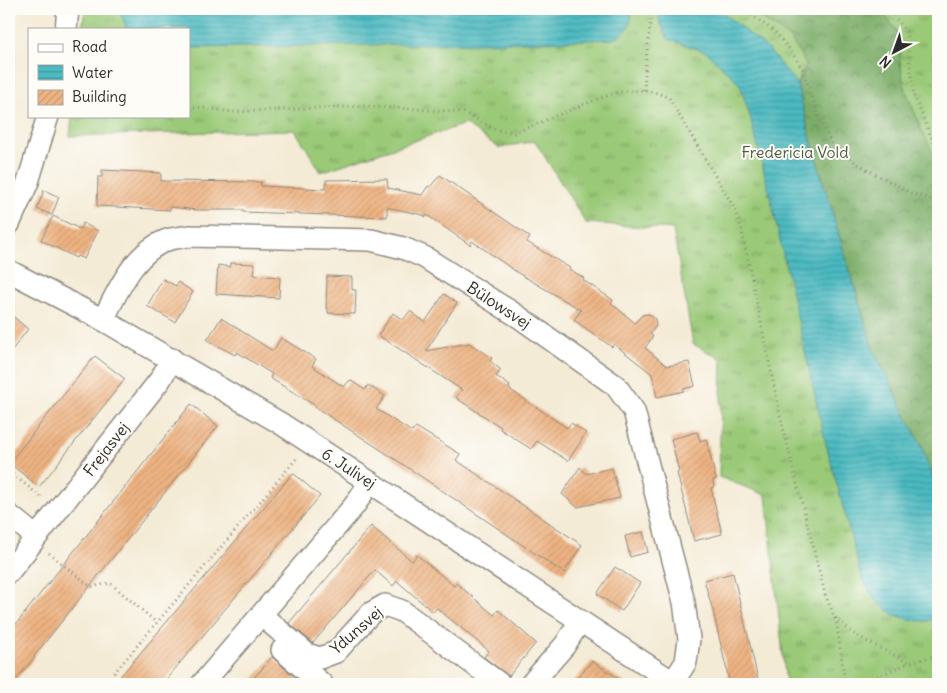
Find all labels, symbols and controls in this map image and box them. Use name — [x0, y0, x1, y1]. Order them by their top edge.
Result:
legend — [28, 28, 190, 118]
north arrow — [870, 28, 920, 78]
text: Road — [72, 37, 107, 56]
text: N — [876, 52, 895, 72]
text: Water — [72, 63, 113, 82]
text: Building — [72, 87, 127, 106]
park label: Fredericia Vold — [741, 142, 849, 162]
street label: Bülowsvej — [463, 277, 535, 333]
street label: Frejasvej — [79, 418, 133, 480]
street label: 6. Julivej — [318, 443, 380, 493]
street label: Ydunsvej — [326, 602, 386, 658]

